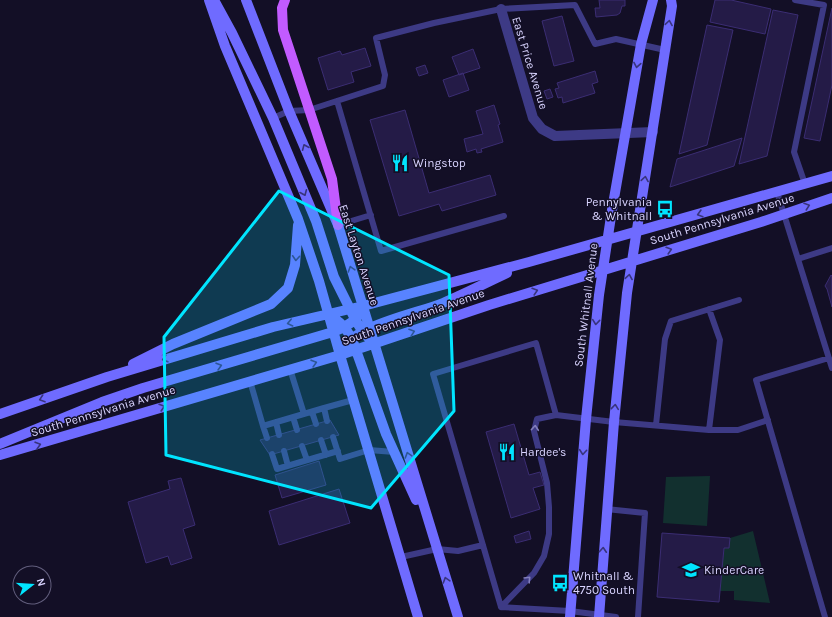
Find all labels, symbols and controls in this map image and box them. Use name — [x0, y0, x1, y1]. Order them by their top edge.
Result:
street label: East Price Avenue — [509, 15, 551, 111]
one-way arrow — [664, 20, 673, 26]
one-way arrow — [633, 62, 642, 68]
one-way arrow — [302, 144, 310, 152]
restaurant icon: Wingstop — [390, 153, 410, 173]
place label: Wingstop — [413, 156, 466, 170]
one-way arrow — [640, 176, 649, 182]
one-way arrow — [299, 189, 307, 196]
street label: South Pennsylvania Avenue — [648, 190, 796, 248]
place label: Pennylvania & Whitnall — [586, 195, 652, 223]
bus stop icon: Pennylvania & Whitnall — [655, 199, 675, 219]
street label: East Layton Avenue — [336, 203, 382, 307]
one-way arrow — [803, 203, 810, 211]
one-way arrow — [697, 209, 704, 218]
street label: South Whitnall Avenue — [571, 242, 601, 368]
one-way arrow — [666, 246, 673, 255]
one-way arrow — [291, 255, 300, 261]
one-way arrow — [347, 265, 356, 272]
one-way arrow — [624, 274, 633, 281]
street label: South Pennsylvania Avenue — [340, 286, 486, 348]
one-way arrow — [531, 287, 538, 296]
one-way arrow — [287, 319, 293, 327]
one-way arrow — [592, 319, 601, 326]
one-way arrow — [408, 328, 415, 336]
one-way arrow — [162, 354, 169, 363]
one-way arrow — [310, 359, 317, 368]
one-way arrow — [216, 362, 223, 371]
street label: South Pennsylvania Avenue — [29, 382, 177, 440]
one-way arrow — [38, 395, 45, 403]
one-way arrow — [158, 403, 165, 412]
one-way arrow — [611, 404, 620, 410]
one-way arrow — [531, 425, 540, 432]
one-way arrow — [34, 441, 41, 450]
restaurant icon: Hardee's — [497, 442, 517, 462]
place label: Hardee's — [520, 445, 566, 459]
one-way arrow — [578, 449, 587, 455]
one-way arrow — [404, 452, 413, 459]
one-way arrow — [599, 547, 608, 553]
school or university icon: KinderCare — [681, 560, 701, 580]
place label: KinderCare — [704, 563, 764, 577]
north arrow — [12, 565, 52, 605]
place label: Whitnall & 4750 South — [573, 569, 635, 597]
bus stop icon: Whitnall & 4750 South — [550, 573, 570, 593]
one-way arrow — [442, 576, 451, 583]
one-way arrow — [524, 576, 531, 584]
text: N — [34, 577, 48, 588]

